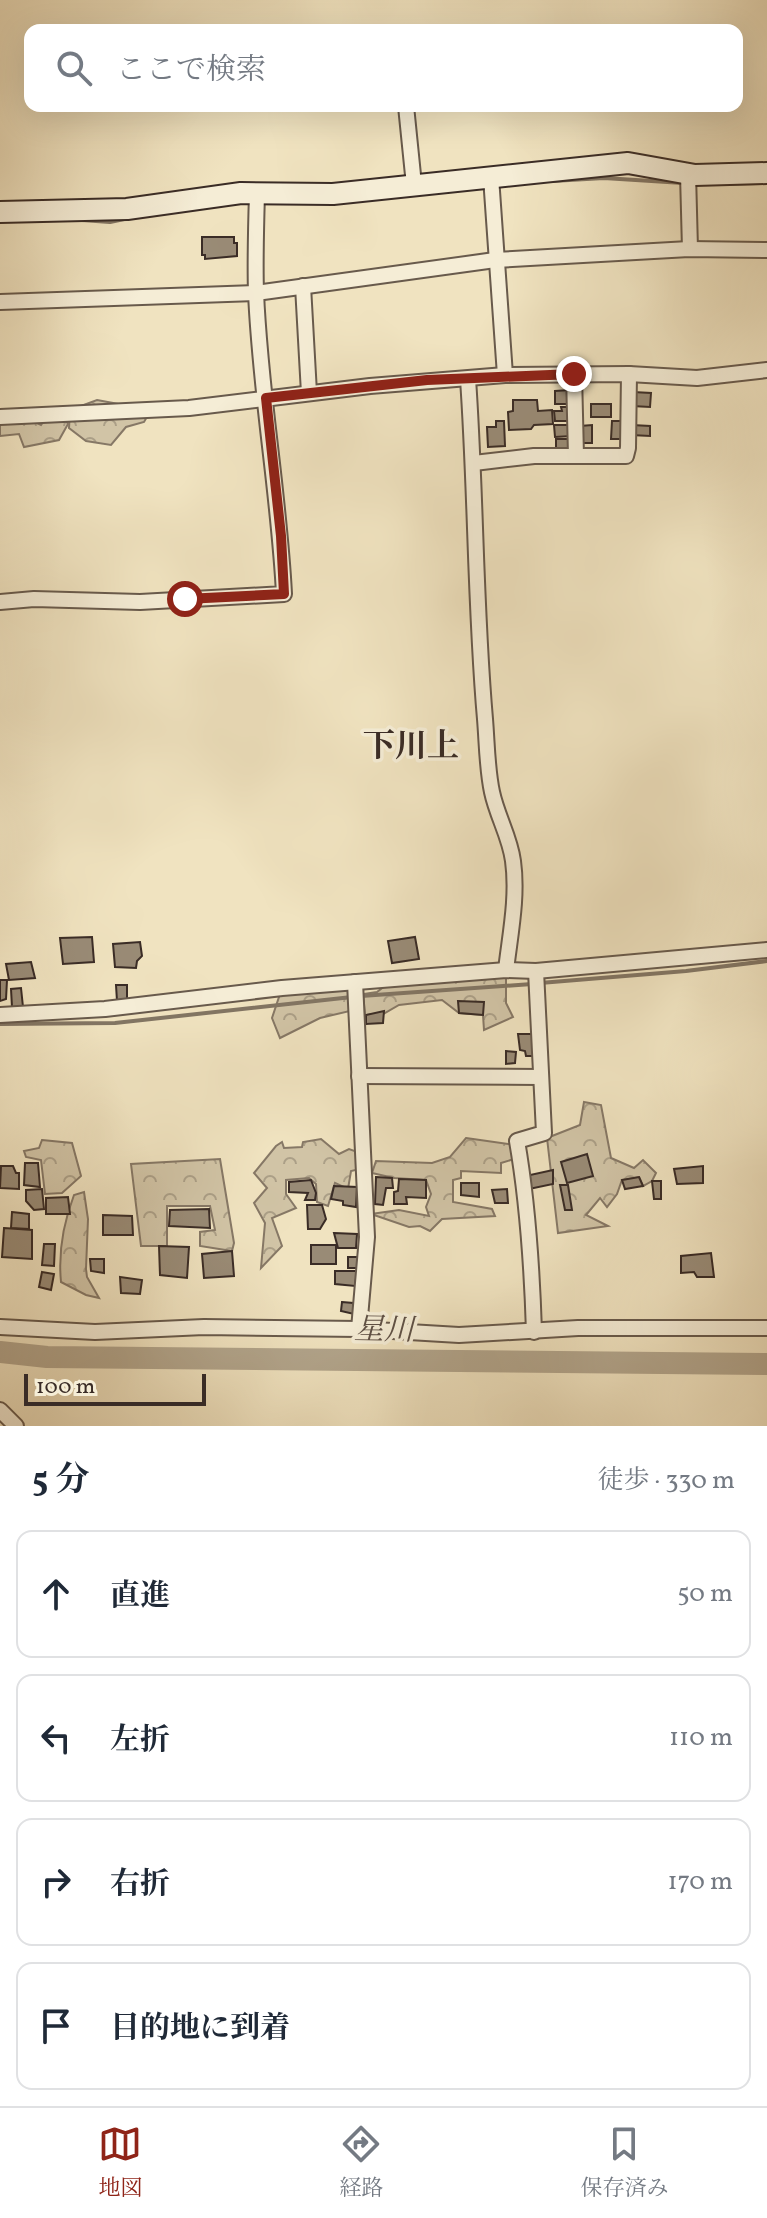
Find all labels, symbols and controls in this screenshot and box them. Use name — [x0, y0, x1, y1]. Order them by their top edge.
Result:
search box — [24, 24, 743, 112]
icon: search — [52, 46, 96, 90]
text: ここで検索 — [116, 50, 266, 92]
route end — [556, 356, 592, 392]
route start — [167, 581, 203, 617]
district label: 下川上 — [363, 726, 459, 770]
water label: 星川 — [354, 1309, 417, 1353]
scale bar — [24, 1370, 206, 1406]
text: 100 m — [36, 1372, 95, 1403]
text: 5 分 — [32, 1458, 89, 1505]
text: 徒歩 · 330 m — [598, 1463, 735, 1499]
icon: ahead — [34, 1572, 78, 1616]
text: 直進 — [110, 1576, 170, 1618]
text: 50 m — [677, 1576, 733, 1612]
icon: left — [34, 1716, 78, 1760]
text: 左折 — [110, 1720, 170, 1762]
text: 110 m — [669, 1720, 733, 1756]
icon: right — [34, 1860, 78, 1904]
text: 右折 — [110, 1864, 170, 1906]
text: 170 m — [668, 1864, 733, 1900]
icon: arrive — [34, 2004, 78, 2048]
text: 目的地に到着 — [110, 2008, 290, 2050]
tab: 地図 — [98, 2122, 143, 2205]
tab: 経路 — [339, 2122, 384, 2205]
tab: 保存済み — [580, 2122, 669, 2205]

